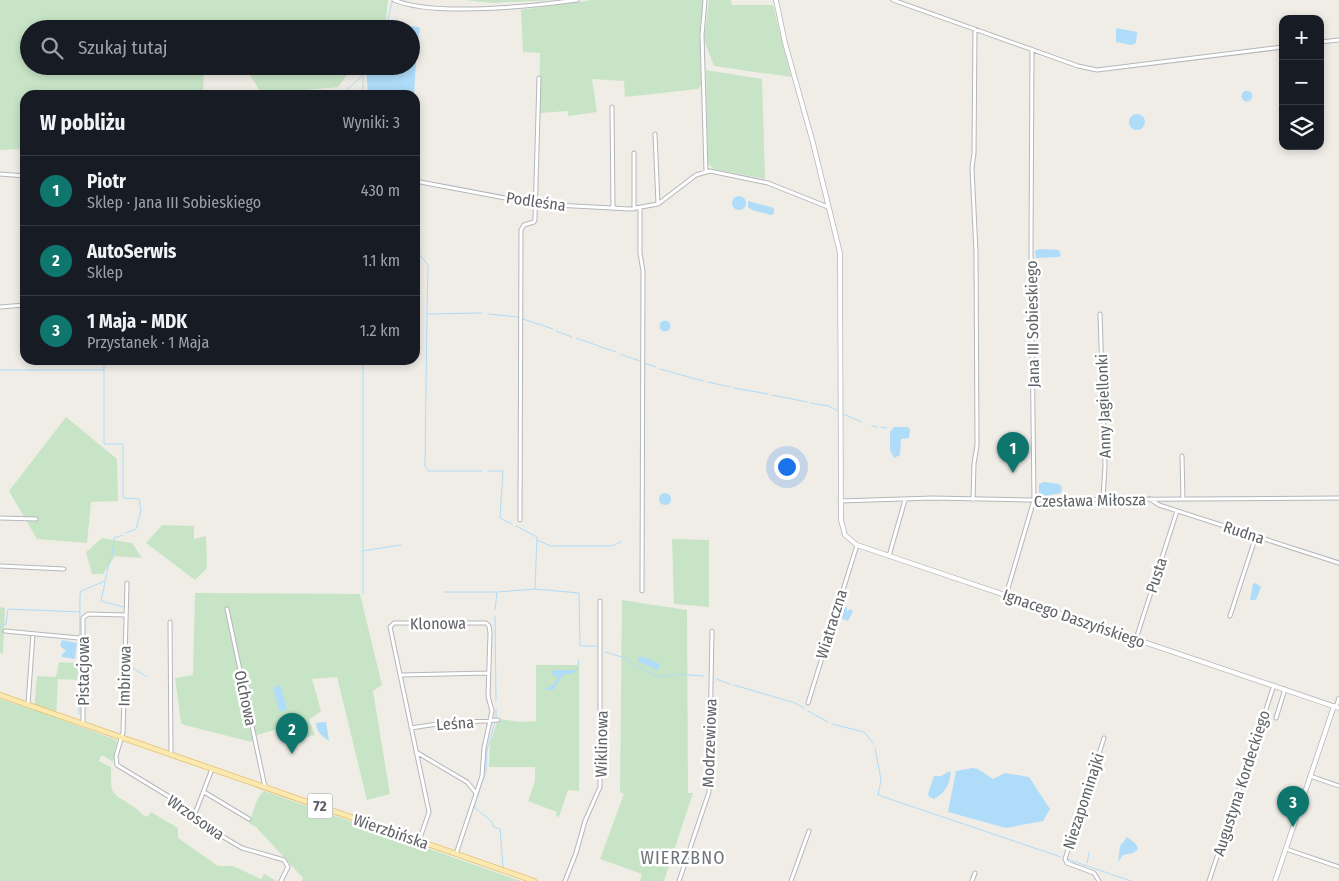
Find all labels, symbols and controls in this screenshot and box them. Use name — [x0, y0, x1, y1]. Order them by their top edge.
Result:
map controls — [1279, 15, 1324, 150]
button: + — [1279, 15, 1324, 60]
search box — [20, 20, 420, 75]
icon: search — [38, 34, 66, 62]
text: Szukaj tutaj — [78, 36, 168, 59]
button: − — [1279, 60, 1324, 105]
button: layers — [1279, 105, 1324, 150]
text: W pobliżu — [40, 110, 125, 136]
text: Wyniki: 3 — [343, 113, 400, 132]
text: Piotr — [87, 170, 126, 193]
text: 1 — [53, 181, 59, 200]
text: 430 m — [361, 181, 400, 200]
street label: Podleśna — [505, 188, 567, 215]
text: Sklep · Jana III Sobieskiego — [87, 193, 261, 212]
text: AutoSerwis — [87, 240, 176, 263]
text: 2 — [52, 251, 60, 270]
text: 1.1 km — [362, 251, 400, 270]
street label: Jana III Sobieskiego — [1022, 260, 1043, 388]
text: Sklep — [87, 263, 123, 282]
text: 1 Maja - MDK — [87, 310, 187, 333]
text: 3 — [52, 321, 60, 340]
text: 1.2 km — [360, 321, 400, 340]
text: Przystanek · 1 Maja — [87, 333, 209, 352]
street label: Anny Jagiellonki — [1092, 354, 1115, 458]
pin: 1 — [997, 432, 1029, 473]
your location — [774, 454, 800, 480]
street label: Czesława Miłosza — [1034, 490, 1146, 511]
street label: Rudna — [1221, 517, 1267, 548]
street label: Pusta — [1142, 555, 1171, 595]
street label: Ignacego Daszyńskiego — [1000, 585, 1148, 652]
street label: Wiatraczna — [812, 587, 851, 661]
street label: Klonowa — [410, 614, 466, 633]
street label: Pistacjowa — [74, 636, 93, 706]
street label: Imbirowa — [114, 645, 135, 707]
street label: Olchowa — [230, 669, 261, 728]
street label: Modrzewiowa — [698, 698, 721, 788]
street label: Augustyna Kordeckiego — [1209, 708, 1274, 858]
street label: Wiklinowa — [591, 710, 612, 778]
pin: 2 — [276, 713, 308, 754]
street label: Leśna — [436, 713, 475, 734]
street label: Niezapominajki — [1059, 750, 1108, 852]
pin: 3 — [1277, 786, 1309, 827]
street label: Wrzosowa — [164, 791, 228, 844]
road number: 72 — [308, 794, 332, 818]
street label: Wierzbińska — [351, 810, 431, 853]
district label: WIERZBNO — [641, 847, 725, 869]

